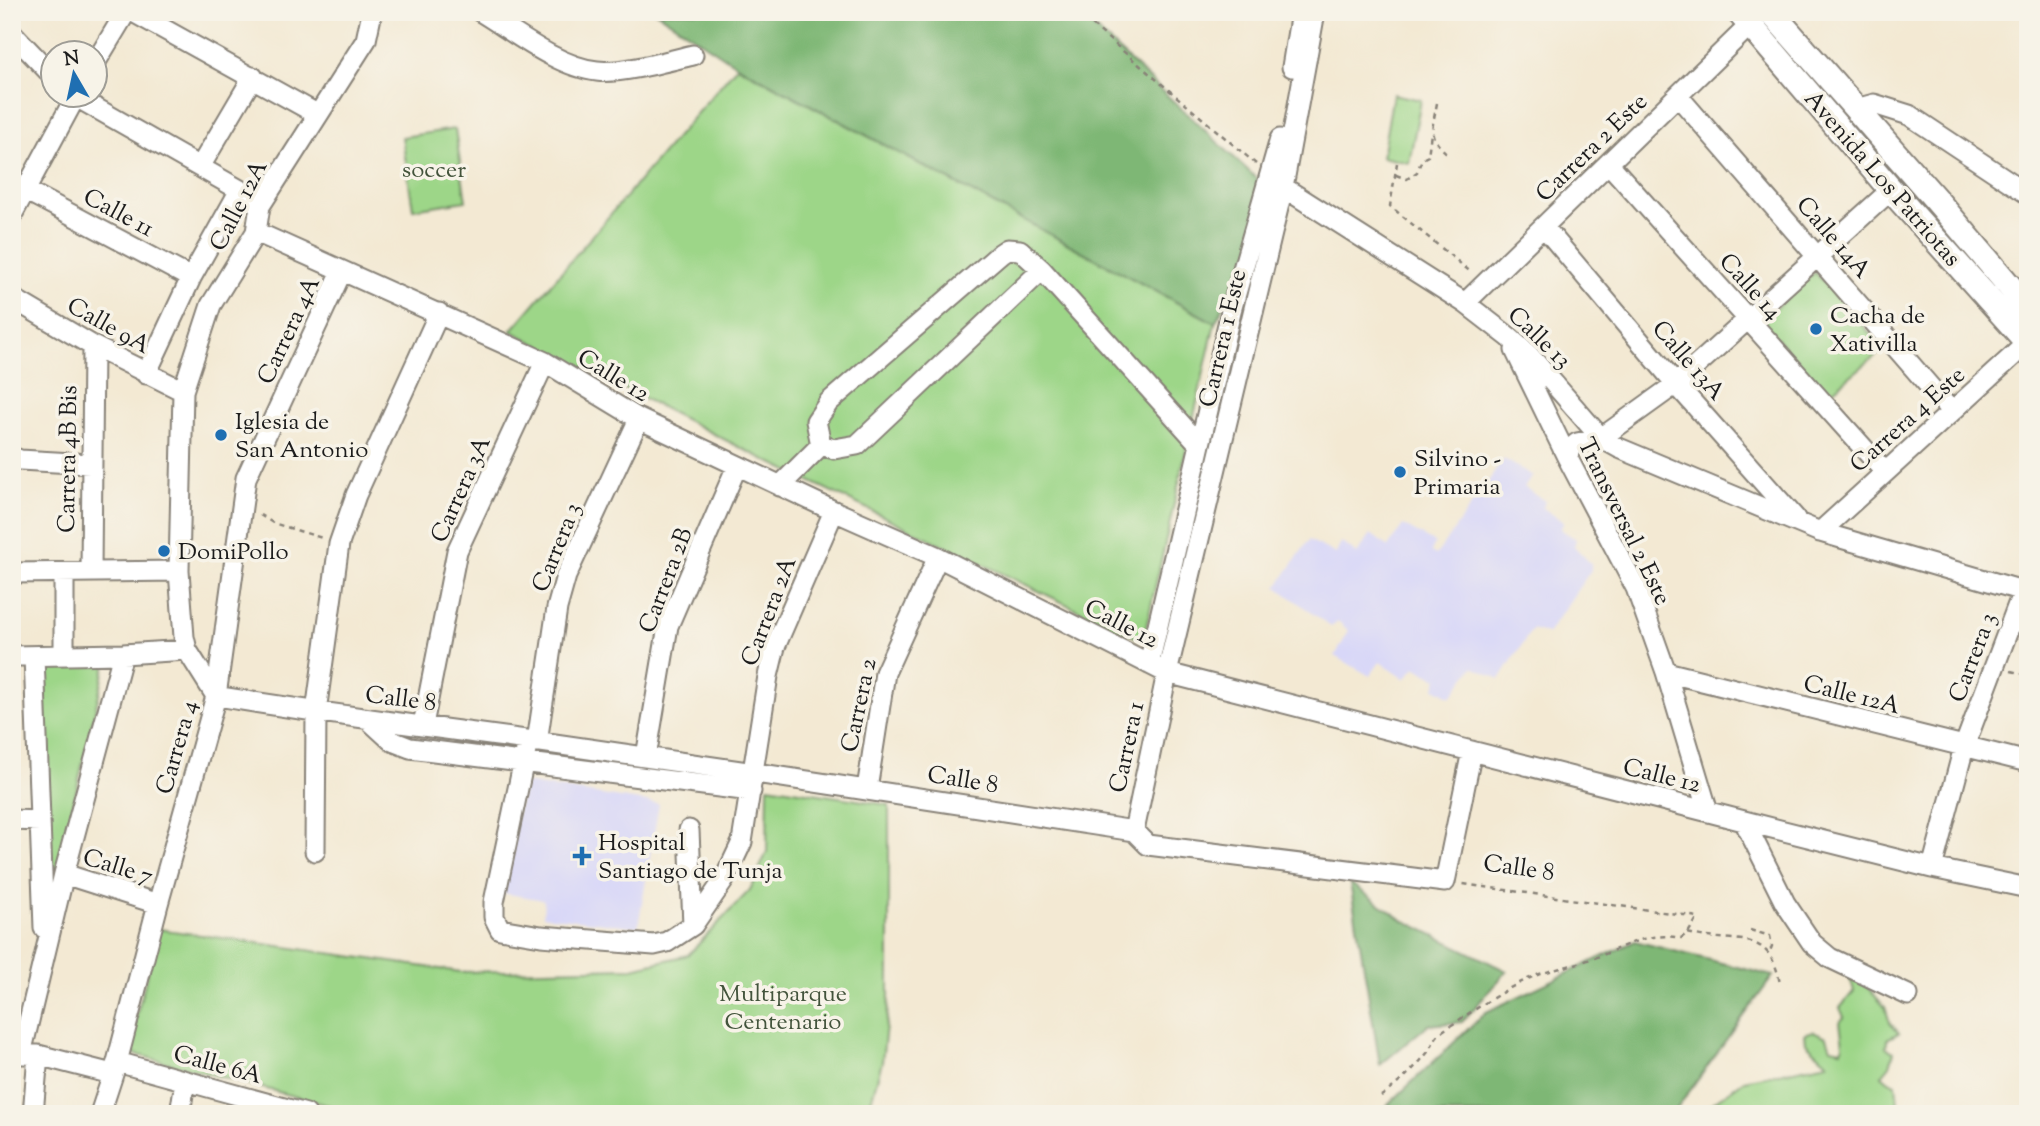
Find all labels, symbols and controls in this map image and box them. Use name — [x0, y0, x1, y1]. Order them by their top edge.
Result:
north arrow — [38, 38, 108, 108]
text: N — [62, 45, 81, 74]
street label: Avenida Los Patriotas — [1795, 84, 1968, 275]
street label: Carrera 2 Este — [1529, 86, 1656, 211]
street label: Calle 12A — [202, 154, 277, 257]
park label: soccer — [402, 154, 466, 188]
street label: Calle 11 — [77, 181, 160, 247]
street label: Calle 14A — [1787, 190, 1878, 287]
street label: Calle 14 — [1710, 246, 1789, 328]
street label: Carrera 1 Este — [1192, 266, 1256, 411]
street label: Carrera 4A — [250, 271, 330, 390]
street label: Calle 9A — [60, 290, 156, 364]
street label: Calle 13 — [1499, 299, 1578, 378]
place label: Cacha de Xativilla — [1830, 300, 1925, 362]
street label: Calle 13A — [1643, 314, 1732, 409]
marker: Cacha de Xativilla — [1808, 321, 1824, 337]
street label: Calle 12 — [570, 342, 656, 412]
street label: Carrera 4 Este — [1843, 359, 1973, 482]
street label: Carrera 4B Bis — [51, 385, 87, 533]
place label: Iglesia de San Antonio — [235, 406, 368, 468]
marker: Iglesia de San Antonio — [213, 427, 229, 443]
street label: Carrera 3A — [423, 431, 501, 548]
street label: Transversal 2 Este — [1568, 432, 1678, 611]
place label: Silvino - Primaria — [1414, 443, 1501, 505]
marker: Silvino - Primaria — [1392, 464, 1408, 480]
street label: Carrera 3 — [525, 498, 591, 598]
street label: Carrera 2B — [631, 523, 703, 638]
place label: DomiPollo — [178, 536, 289, 570]
marker: DomiPollo — [156, 543, 172, 559]
street label: Carrera 2A — [733, 552, 806, 671]
street label: Calle 12 — [1078, 592, 1164, 658]
street label: Carrera 3 — [1941, 608, 2007, 708]
street label: Carrera 2 — [833, 655, 886, 756]
street label: Calle 12A — [1800, 668, 1904, 724]
street label: Calle 8 — [363, 679, 438, 721]
street label: Carrera 4 — [148, 697, 208, 798]
street label: Carrera 1 — [1102, 699, 1154, 796]
street label: Calle 12 — [1619, 751, 1704, 803]
street label: Calle 8 — [925, 759, 1001, 803]
place label: Hospital Santiago de Tunja — [598, 827, 783, 889]
street label: Calle 7 — [78, 841, 157, 895]
marker: Hospital Santiago de Tunja — [572, 846, 592, 866]
street label: Calle 8 — [1481, 847, 1557, 891]
park label: Multiparque Centenario — [719, 978, 847, 1040]
street label: Calle 6A — [169, 1038, 266, 1094]

